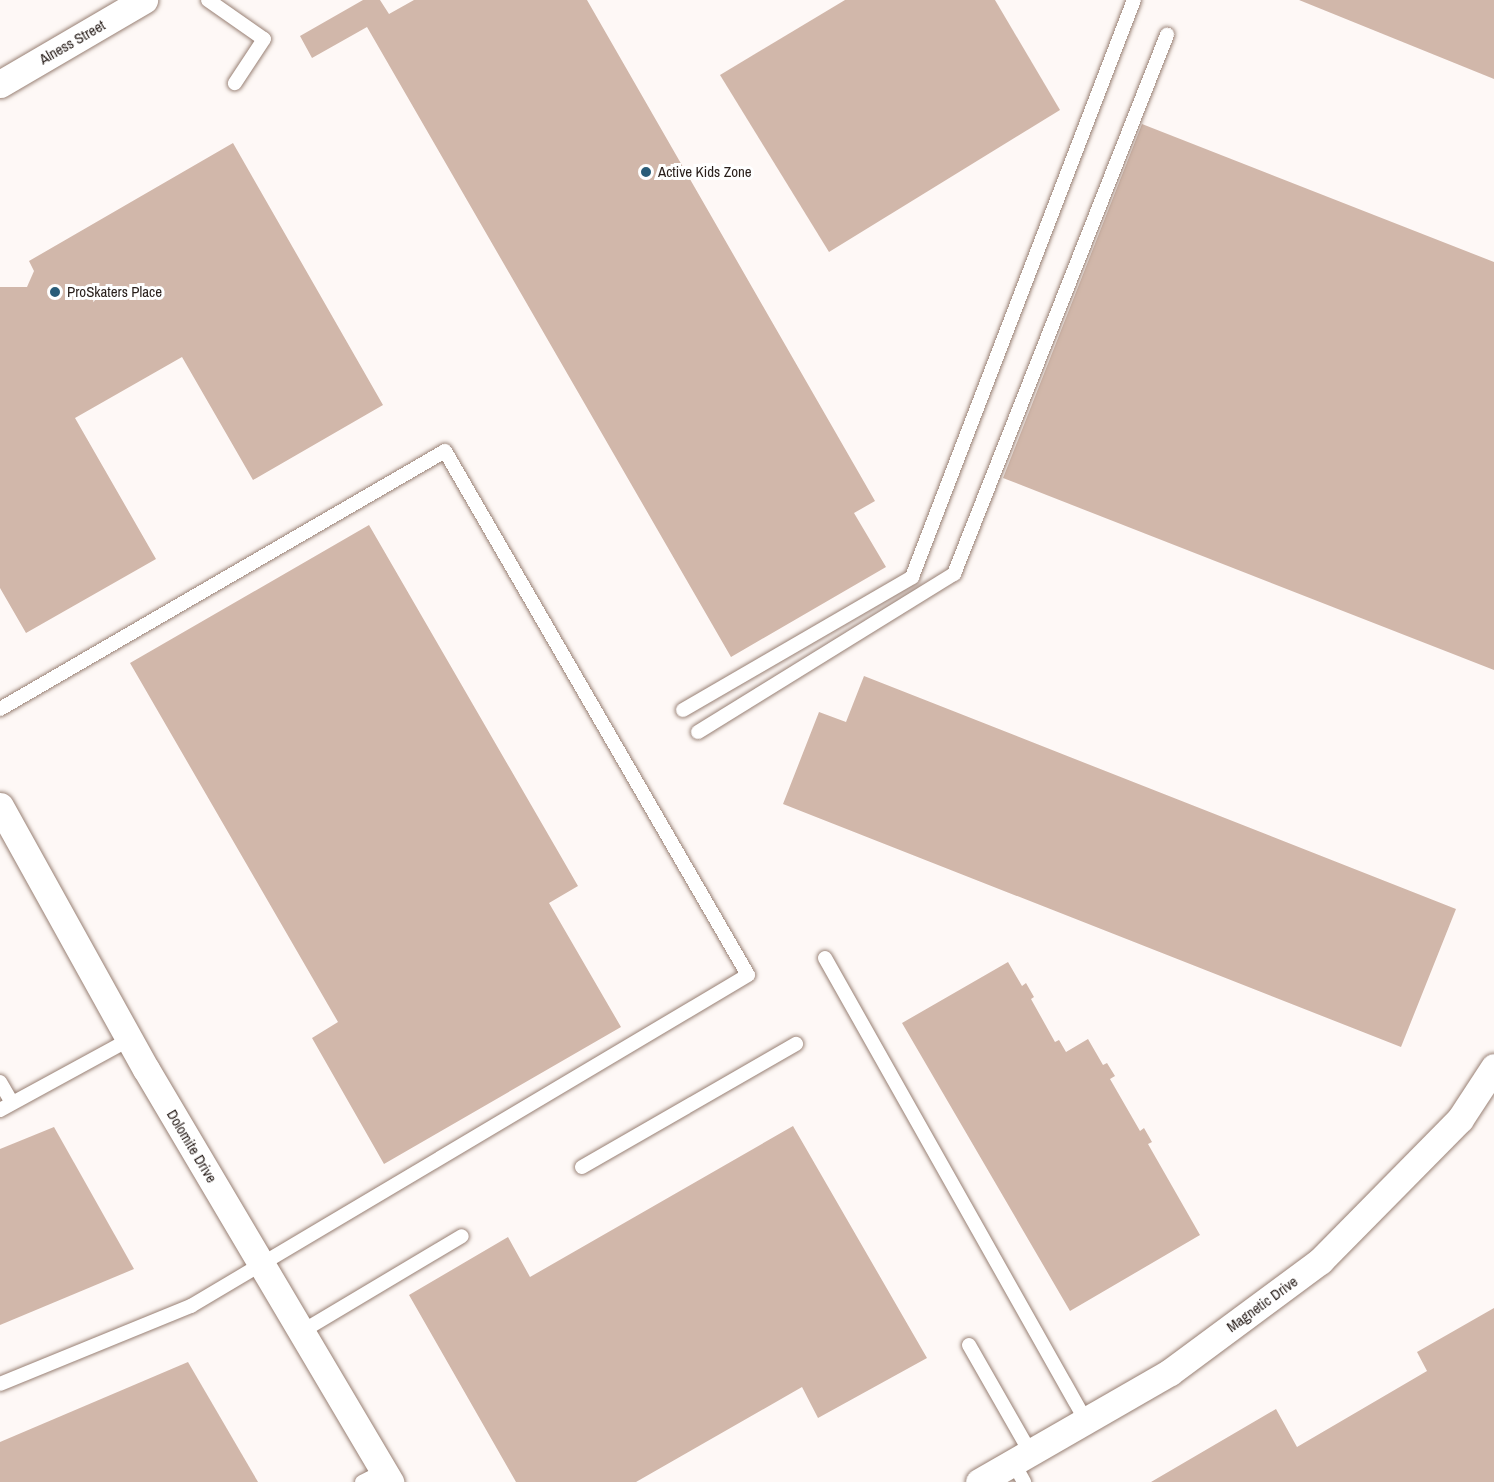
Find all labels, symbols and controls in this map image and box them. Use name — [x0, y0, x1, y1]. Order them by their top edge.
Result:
street label: Alness Street — [36, 16, 108, 68]
place label: Active Kids Zone — [658, 163, 752, 181]
marker: Active Kids Zone — [639, 165, 653, 179]
place label: ProSkaters Place — [67, 283, 162, 301]
marker: ProSkaters Place — [48, 285, 62, 299]
street label: Dolomite Drive — [163, 1106, 221, 1186]
street label: Magnetic Drive — [1223, 1272, 1301, 1336]

